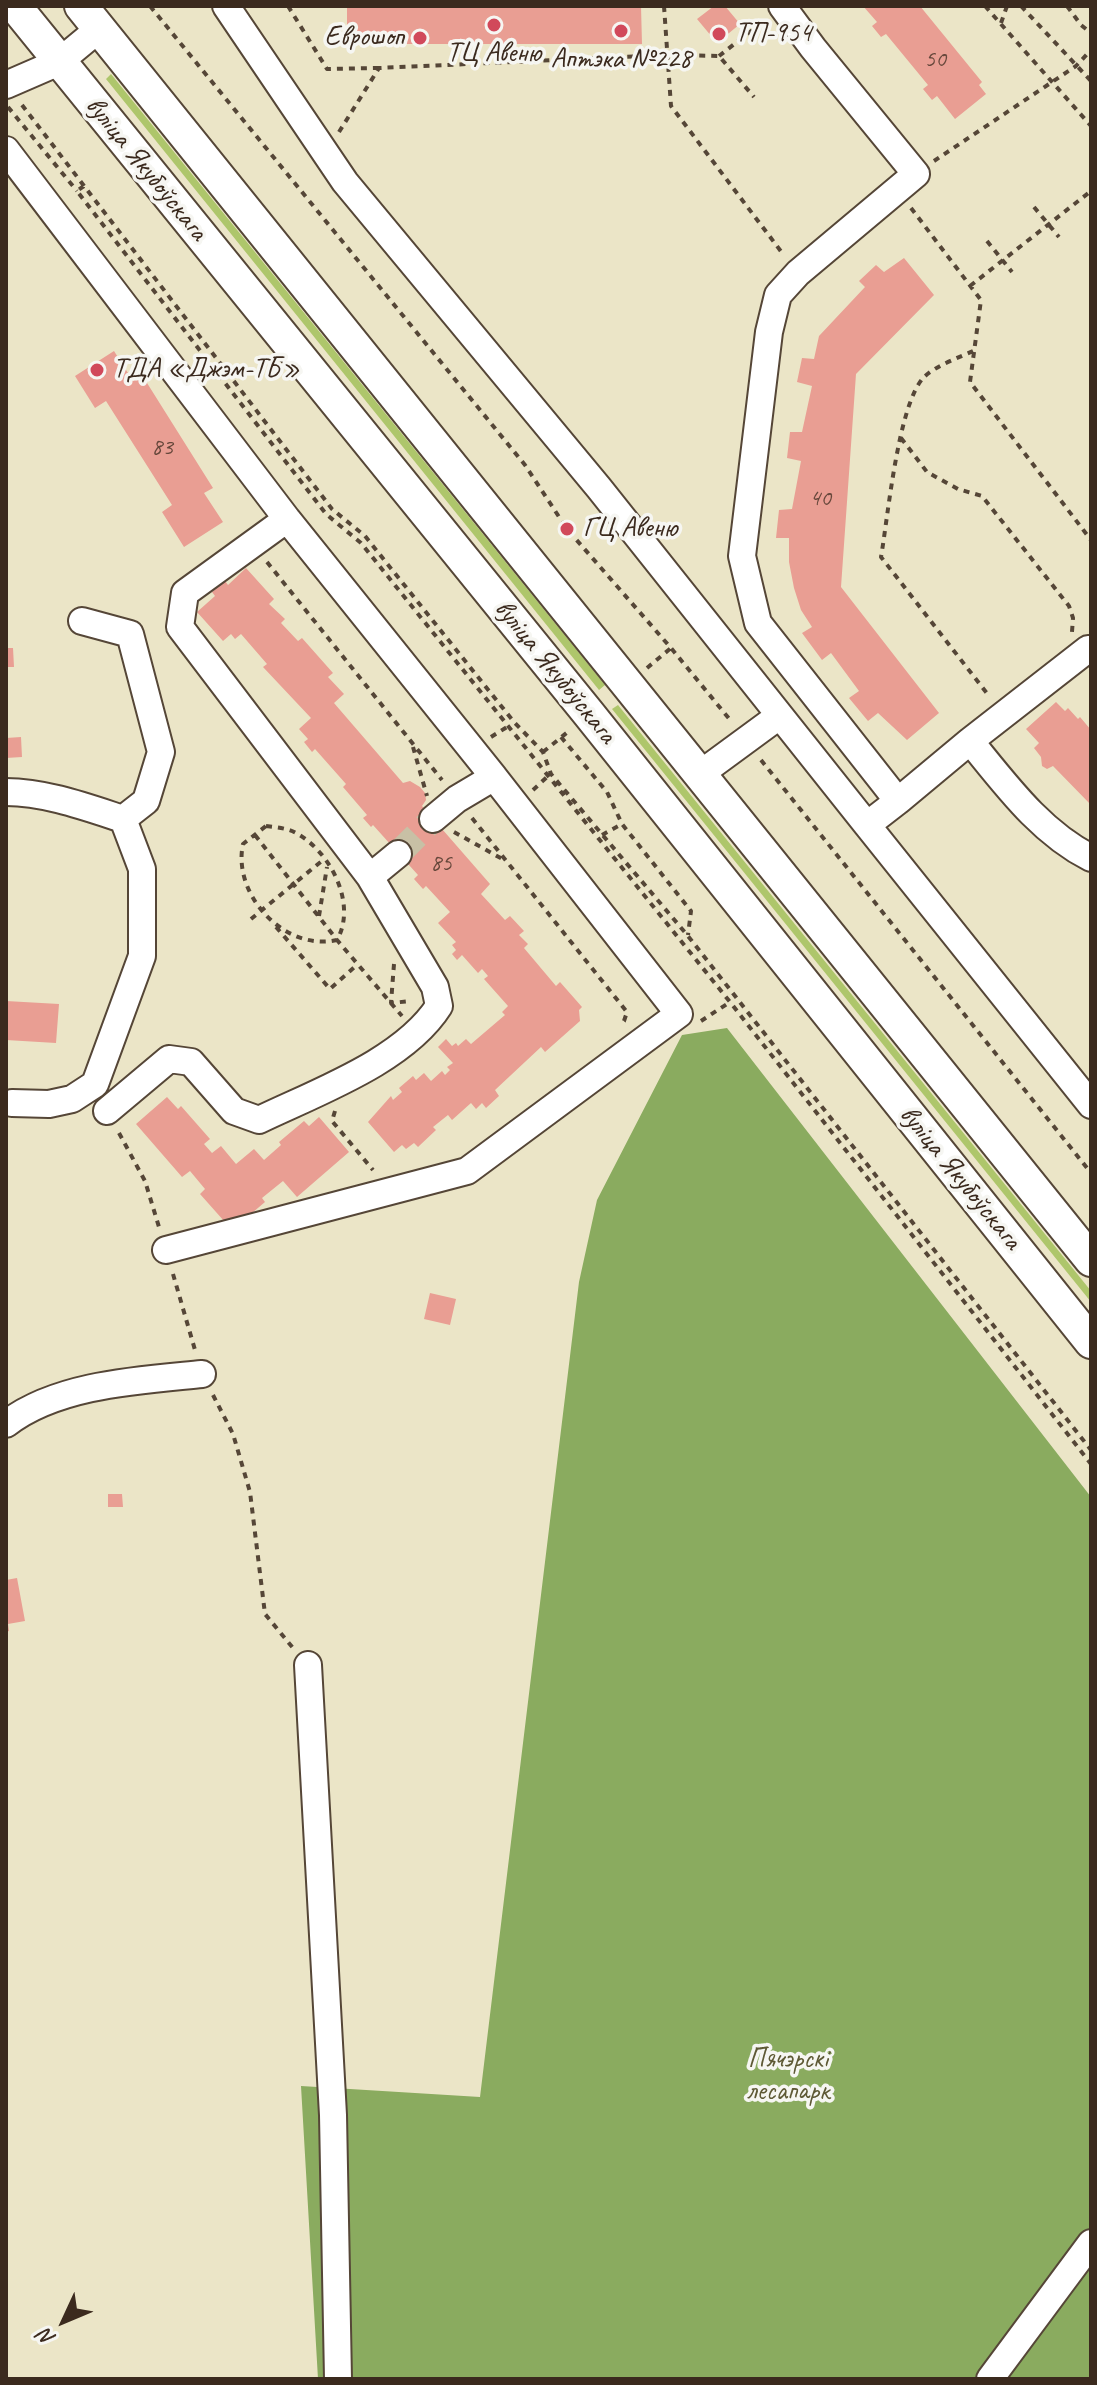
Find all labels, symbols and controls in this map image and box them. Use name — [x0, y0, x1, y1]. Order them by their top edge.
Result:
marker: ТЦ Авеню — [485, 16, 503, 34]
place label: ТП-954 — [735, 17, 812, 51]
place label: Еврошоп — [325, 21, 404, 55]
marker: Аптэка №228 — [612, 22, 630, 40]
marker: ТП-954 — [710, 25, 728, 43]
marker: Еврошоп — [411, 29, 429, 47]
place label: ТЦ Авеню — [447, 37, 541, 71]
place label: Аптэка №228 — [551, 43, 691, 77]
house number: 50 — [924, 46, 946, 74]
street label: вуліца Якубоўскага — [78, 90, 214, 248]
place label: ТДА «Джэм-ТБ» — [113, 353, 300, 387]
marker: ТДА «Джэм-ТБ» — [88, 361, 106, 379]
house number: 83 — [151, 434, 173, 462]
house number: 40 — [809, 485, 831, 513]
place label: ГЦ Авеню — [583, 512, 678, 546]
marker: ГЦ Авеню — [558, 520, 576, 538]
street label: вуліца Якубоўскага — [487, 593, 623, 751]
house number: 85 — [430, 850, 452, 878]
street label: вуліца Якубоўскага — [892, 1099, 1028, 1257]
park label: Пячэрскі лесапарк — [747, 2043, 829, 2109]
north arrow — [24, 2281, 104, 2361]
text: N — [32, 2323, 62, 2352]

